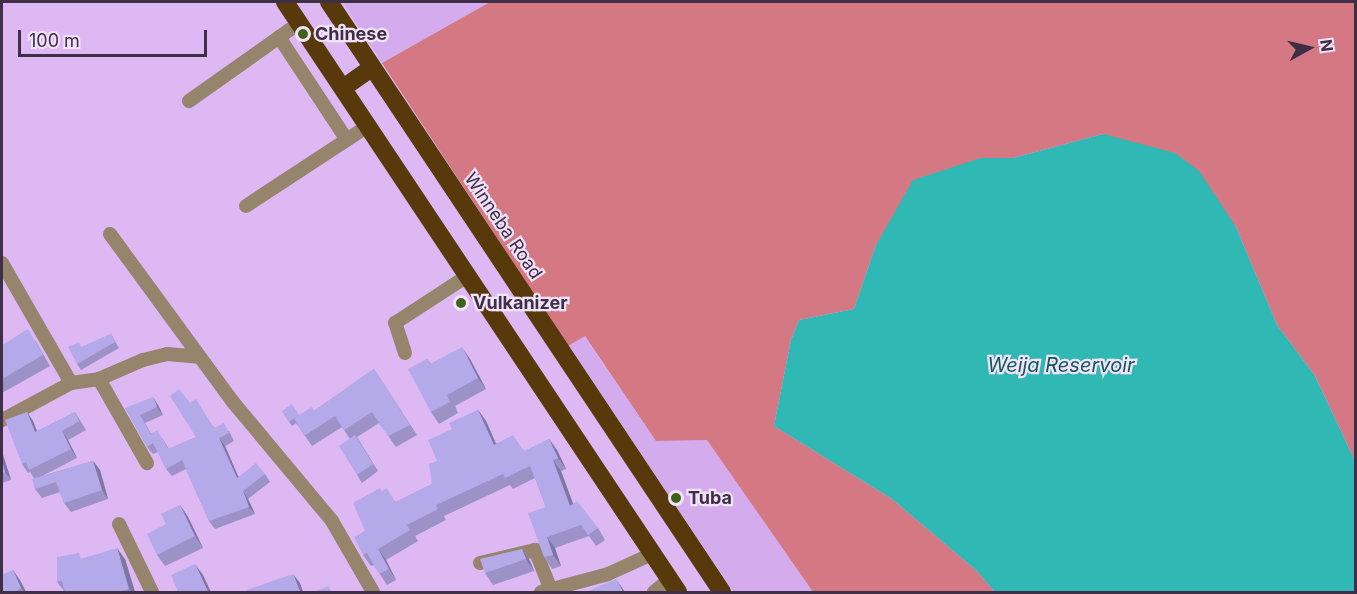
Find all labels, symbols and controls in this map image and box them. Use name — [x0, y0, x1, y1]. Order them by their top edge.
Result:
scale bar — [21, 18, 210, 56]
north arrow — [1279, 18, 1339, 78]
place label: Chinese — [315, 23, 387, 45]
marker: Chinese — [296, 27, 310, 41]
text: 100 m — [29, 30, 80, 51]
text: N — [1316, 38, 1338, 53]
street label: Winneba Road — [459, 169, 547, 283]
place label: Vulkanizer — [473, 292, 568, 314]
marker: Vulkanizer — [454, 296, 468, 310]
water label: Weija Reservoir — [987, 353, 1135, 377]
place label: Tuba — [688, 487, 732, 509]
marker: Tuba — [669, 491, 683, 505]

